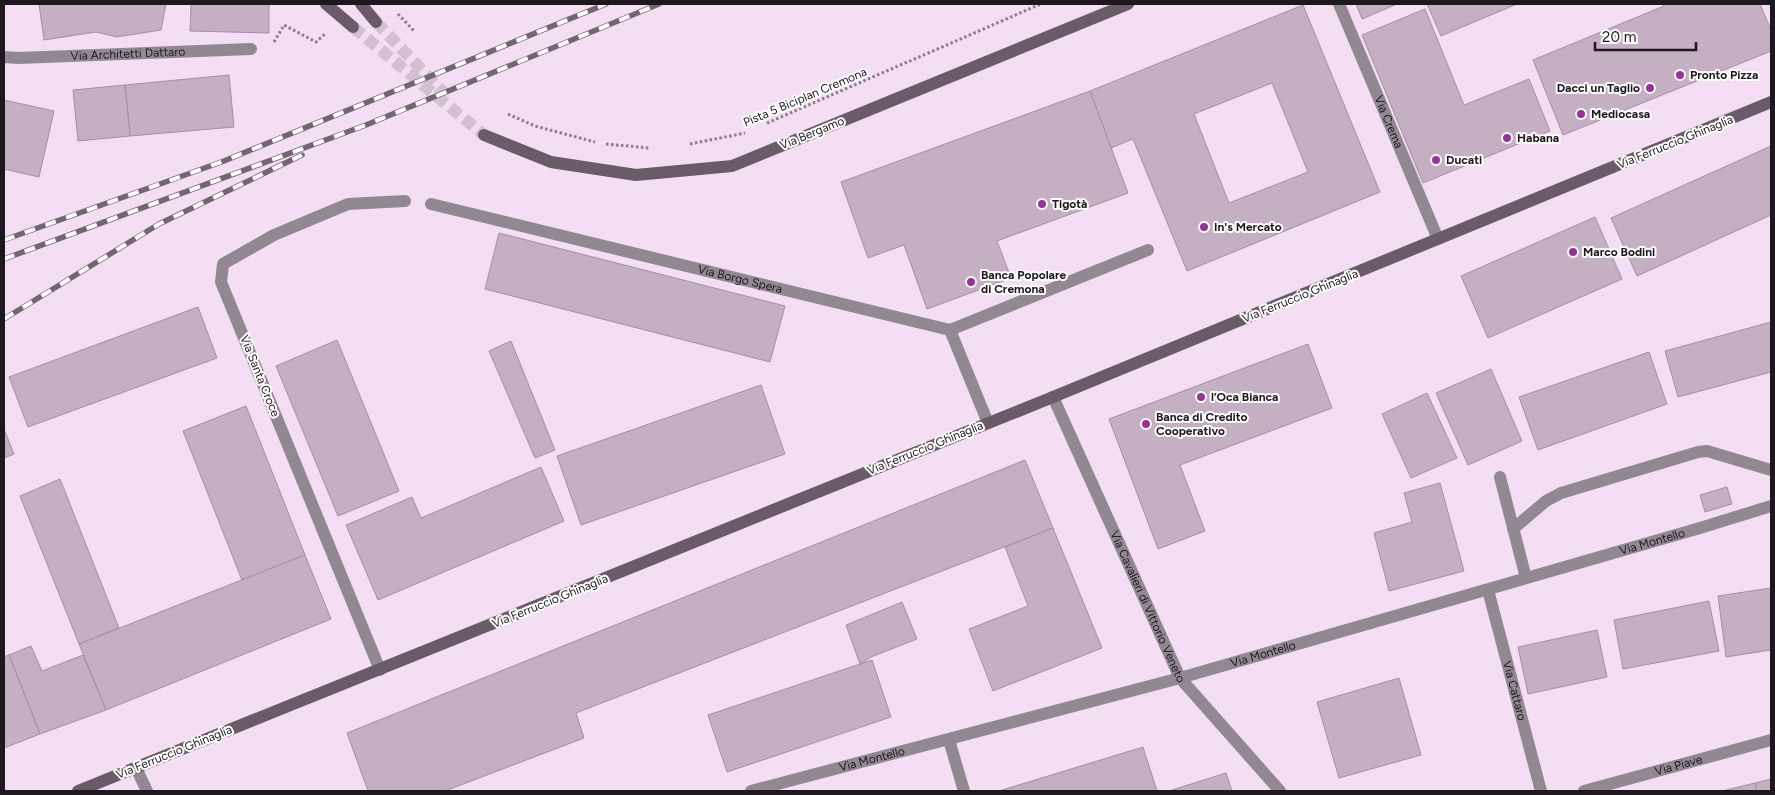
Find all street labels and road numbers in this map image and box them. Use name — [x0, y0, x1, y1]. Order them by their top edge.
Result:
street label: Via Architetti Dattaro — [70, 45, 186, 63]
street label: Pista 5 Biciplan Cremona — [741, 65, 869, 129]
street label: Via Crema — [1371, 94, 1406, 150]
street label: Via Ferruccio Ghinaglia — [1615, 112, 1735, 172]
street label: Via Bergamo — [778, 114, 846, 152]
street label: Via Borgo Spera — [696, 262, 784, 296]
street label: Via Ferruccio Ghinaglia — [1240, 266, 1360, 326]
street label: Via Santa Croce — [237, 333, 283, 419]
street label: Via Ferruccio Ghinaglia — [865, 418, 985, 478]
street label: Via Montello — [1618, 526, 1686, 558]
street label: Via Cavalieri di Vittorio Veneto — [1107, 529, 1188, 686]
street label: Via Ferruccio Ghinaglia — [490, 571, 610, 631]
street label: Via Montello — [1229, 638, 1297, 670]
street label: Via Cattaro — [1500, 659, 1529, 722]
street label: Via Ferruccio Ghinaglia — [114, 722, 234, 782]
street label: Via Montello — [838, 744, 906, 775]
street label: Via Piave — [1653, 752, 1704, 778]

